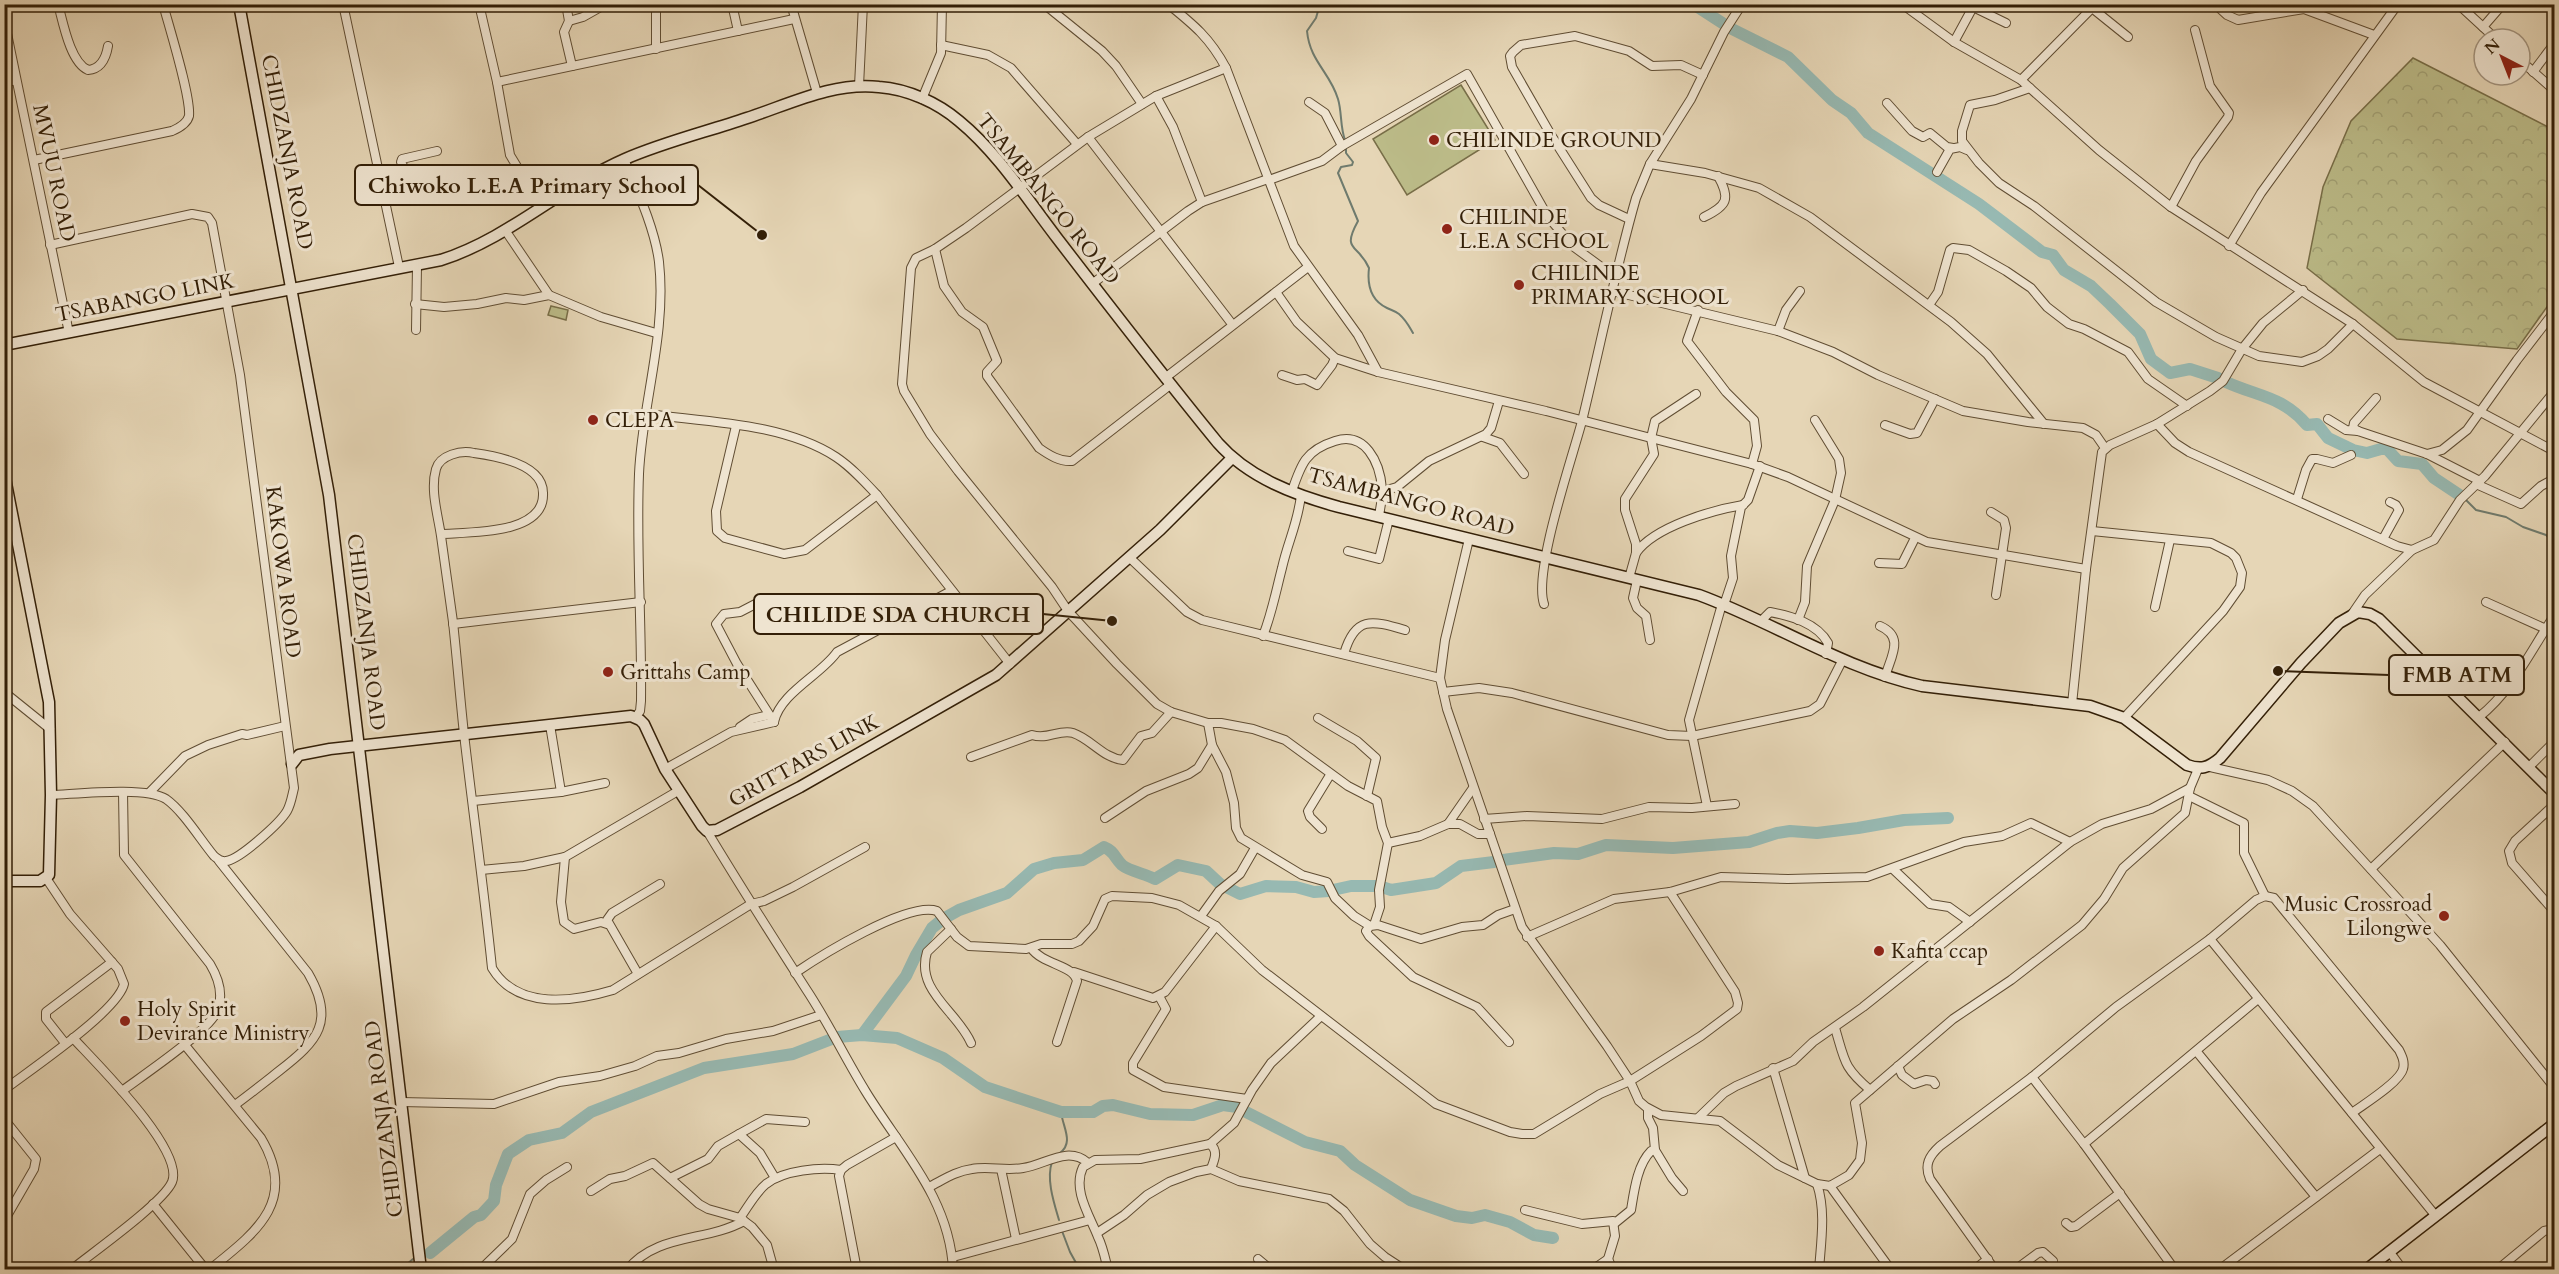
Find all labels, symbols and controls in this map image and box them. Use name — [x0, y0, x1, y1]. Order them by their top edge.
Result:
north arrow — [2472, 27, 2532, 87]
text: N — [2480, 34, 2505, 59]
street label: CHIDZANJA ROAD — [254, 52, 320, 252]
street label: MVUU ROAD — [25, 102, 83, 244]
street label: TSAMBANGO ROAD — [970, 107, 1126, 291]
place label: CHILINDE GROUND — [1446, 126, 1662, 155]
marker: CHILINDE GROUND — [1427, 133, 1441, 147]
callout: Chiwoko L.E.A Primary School — [355, 165, 698, 205]
text: Chiwoko L.E.A Primary School — [368, 171, 687, 201]
place label: CHILINDE L.E.A SCHOOL — [1459, 203, 1609, 256]
marker: CHILINDE L.E.A SCHOOL — [1440, 222, 1454, 236]
place label: CHILINDE PRIMARY SCHOOL — [1531, 259, 1729, 312]
street label: TSABANGO LINK — [53, 266, 237, 330]
marker: CHILINDE PRIMARY SCHOOL — [1512, 278, 1526, 292]
place label: CLEPA — [605, 406, 674, 435]
marker: CLEPA — [586, 413, 600, 427]
street label: TSAMBANGO ROAD — [1304, 460, 1518, 544]
street label: KAKOWA ROAD — [258, 484, 308, 660]
street label: CHIDZANJA ROAD — [340, 532, 392, 732]
callout: CHILIDE SDA CHURCH — [754, 594, 1043, 634]
text: CHILIDE SDA CHURCH — [766, 600, 1030, 630]
callout: FMB ATM — [2389, 655, 2524, 695]
place label: Grittahs Camp — [620, 658, 751, 687]
text: FMB ATM — [2402, 660, 2512, 690]
marker: Grittahs Camp — [601, 665, 615, 679]
street label: GRITTARS LINK — [723, 707, 885, 814]
place label: Music Crossroad Lilongwe — [2284, 890, 2432, 943]
marker: Music Crossroad Lilongwe — [2437, 909, 2451, 923]
place label: Kafita ccap — [1891, 937, 1988, 966]
marker: Kafita ccap — [1872, 944, 1886, 958]
place label: Holy Spirit Devirance Ministry — [137, 995, 310, 1048]
marker: Holy Spirit Devirance Ministry — [118, 1014, 132, 1028]
street label: CHIDZANJA ROAD — [358, 1019, 410, 1219]

